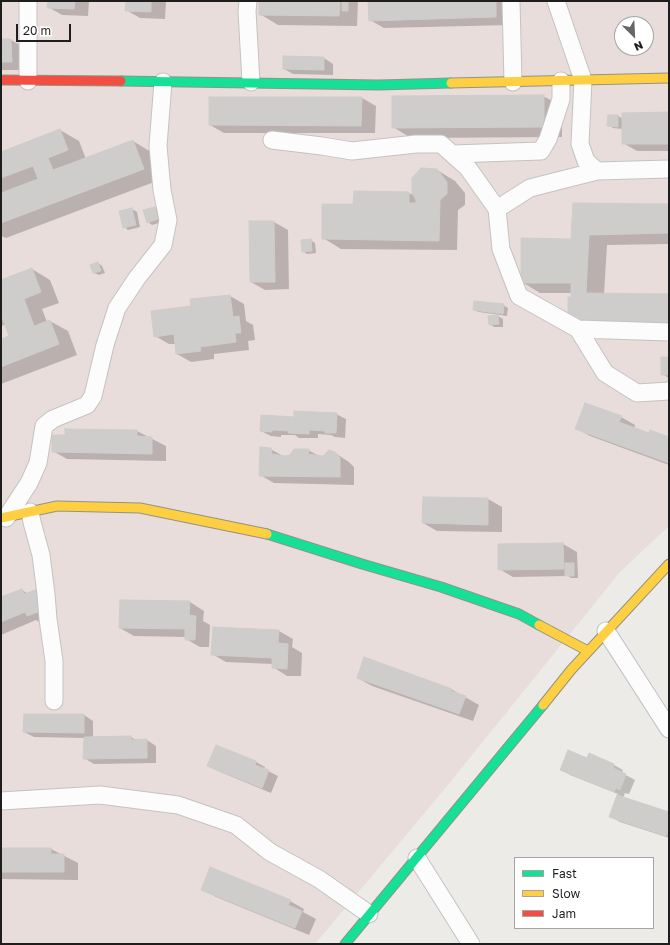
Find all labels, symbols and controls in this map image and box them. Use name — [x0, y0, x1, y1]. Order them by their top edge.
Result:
scale bar — [18, 16, 73, 42]
north arrow — [614, 16, 654, 56]
text: 20 m — [23, 23, 51, 38]
text: N — [632, 39, 645, 54]
legend — [514, 857, 654, 929]
text: Fast — [552, 866, 577, 881]
text: Slow — [552, 886, 580, 901]
text: Jam — [552, 906, 576, 921]

